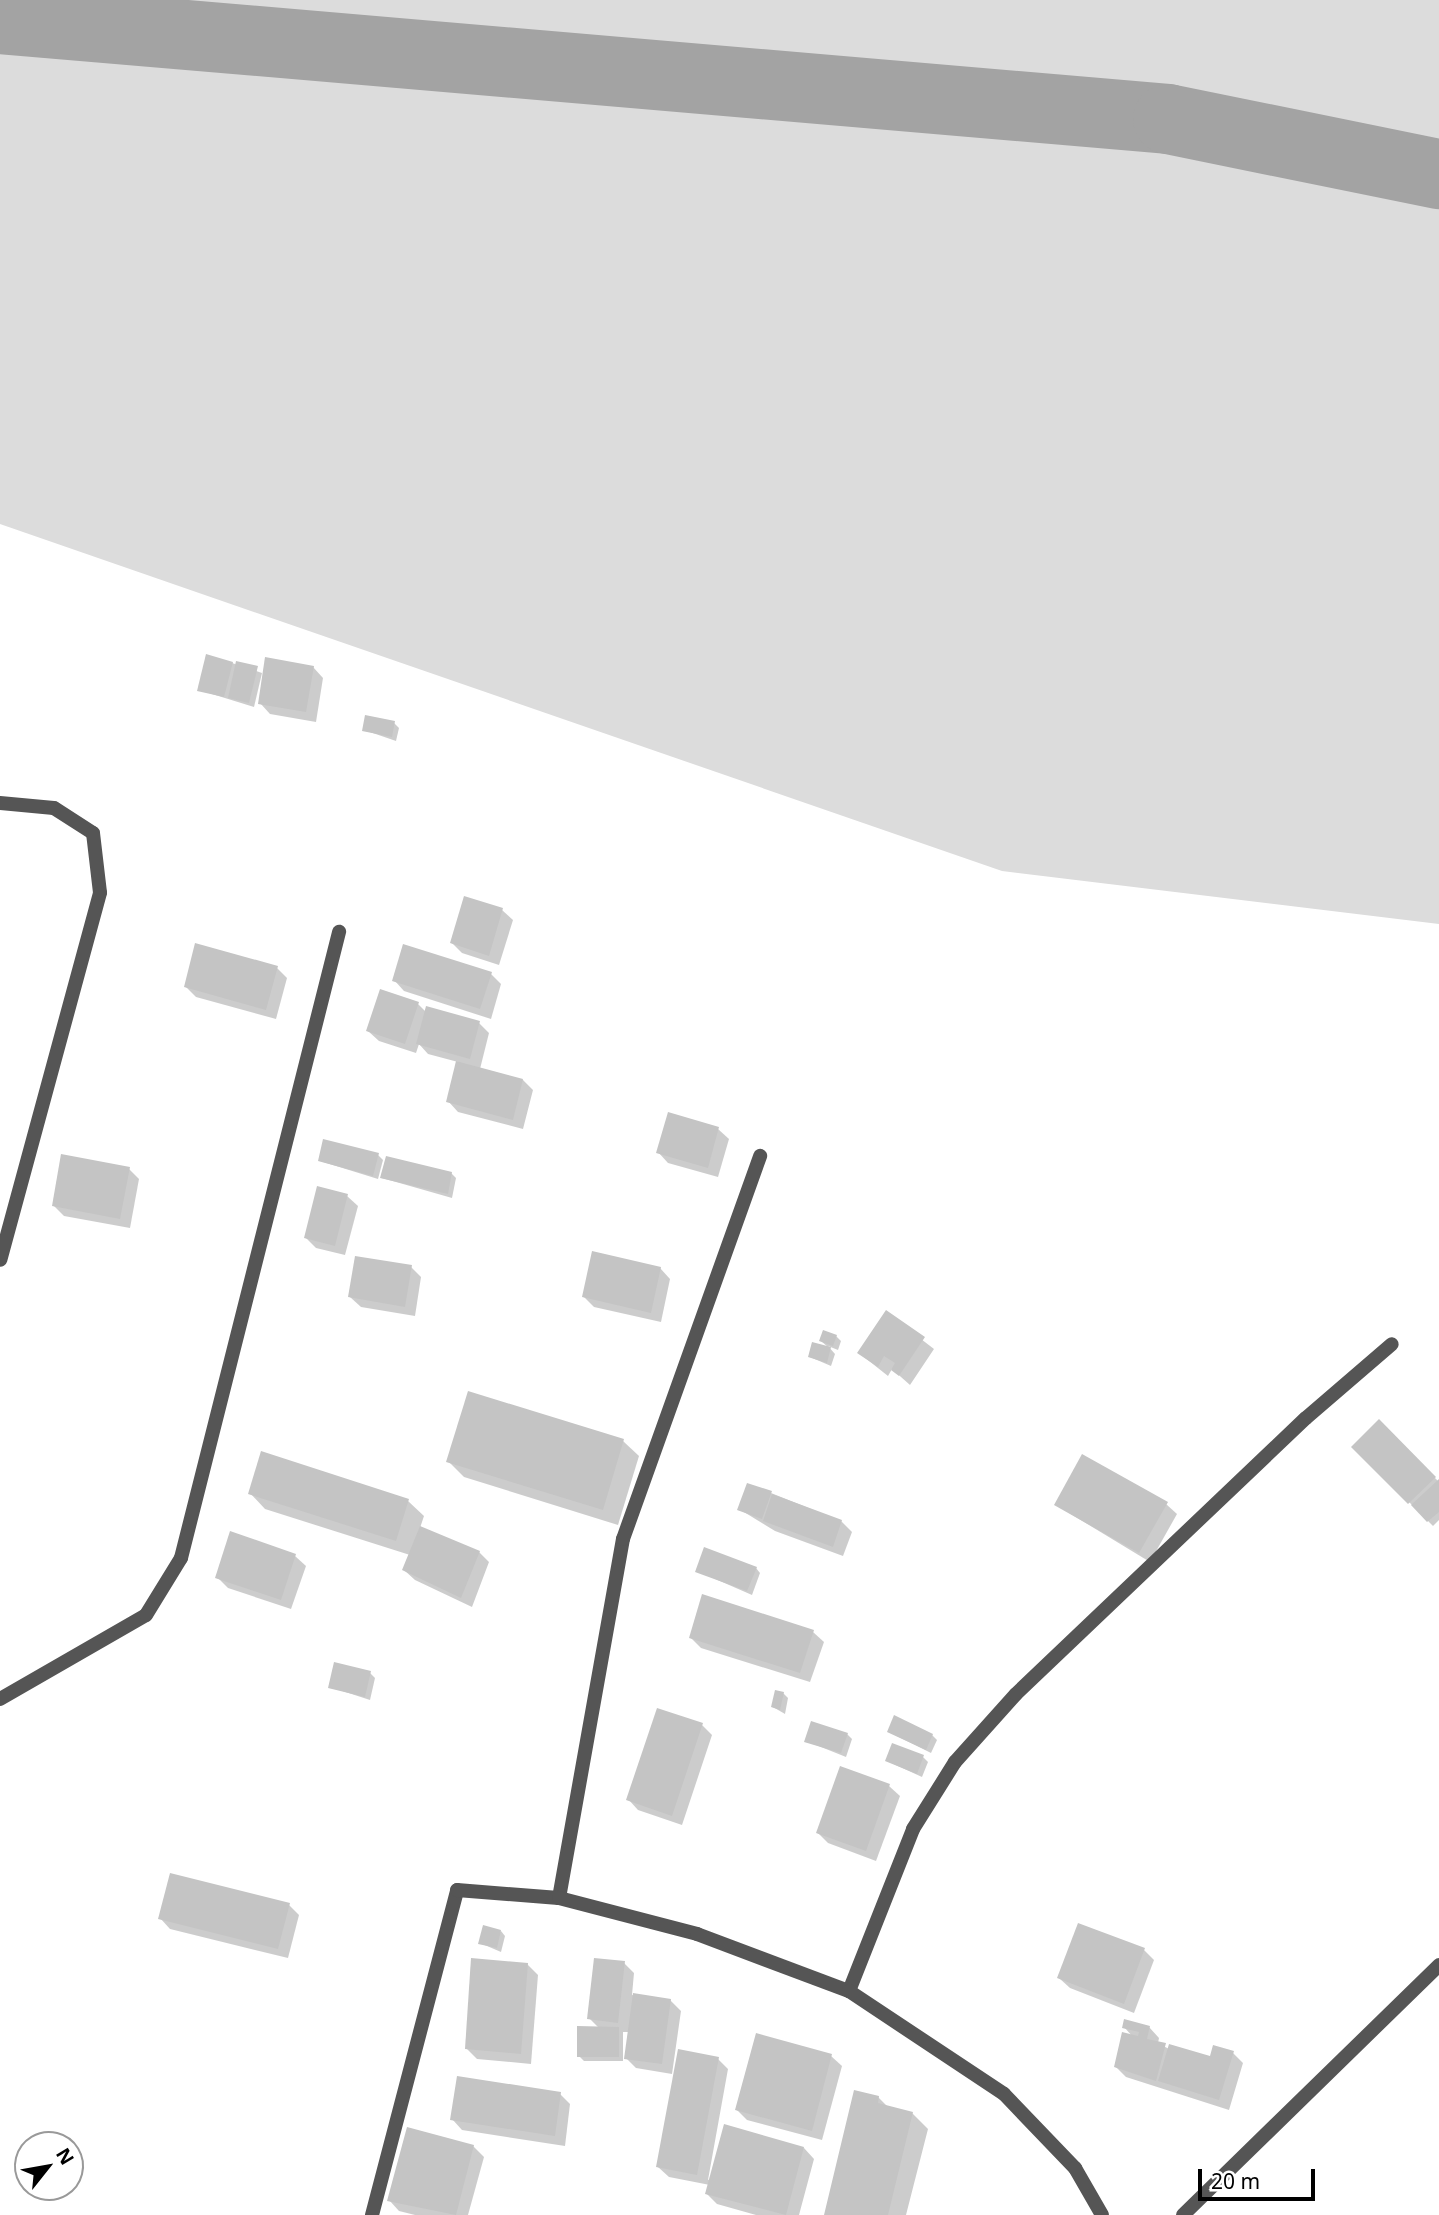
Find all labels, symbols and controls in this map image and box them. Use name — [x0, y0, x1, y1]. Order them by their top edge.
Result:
north arrow — [14, 2131, 84, 2201]
text: N — [50, 2143, 80, 2170]
scale bar — [1201, 2156, 1318, 2200]
text: 20 m — [1211, 2167, 1260, 2195]

